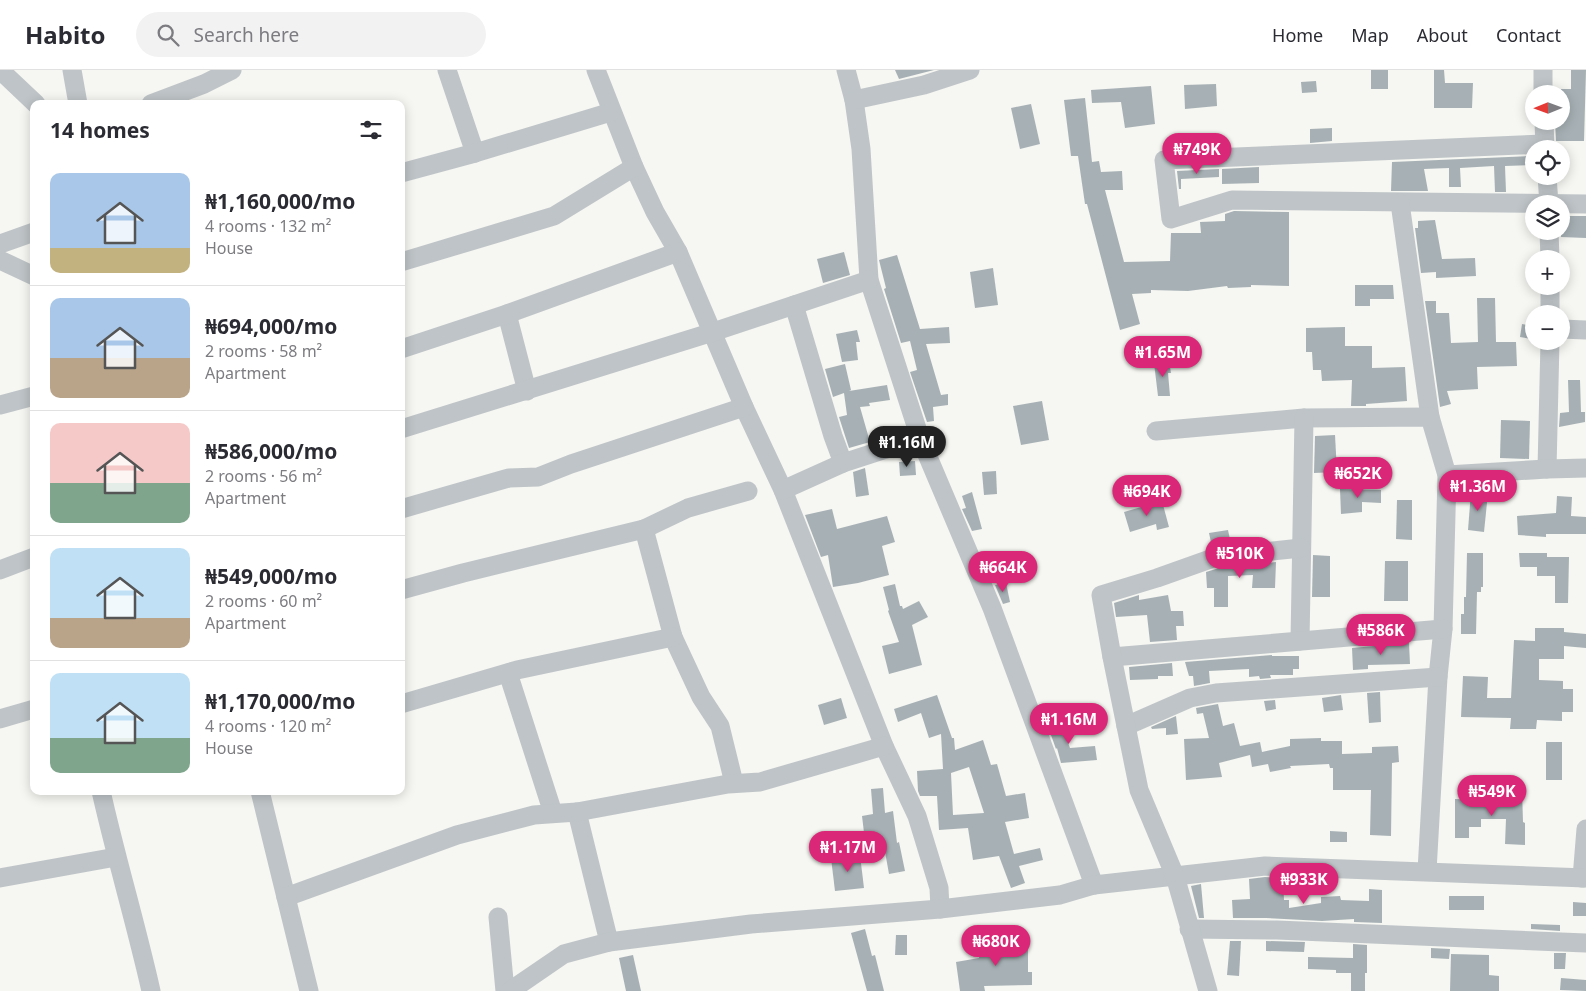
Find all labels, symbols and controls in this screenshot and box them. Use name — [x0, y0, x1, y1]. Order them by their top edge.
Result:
search box — [136, 12, 486, 57]
text: Habito — [25, 18, 106, 51]
icon: search — [154, 21, 182, 49]
text: Search here — [194, 22, 299, 48]
text: Home — [1272, 23, 1323, 47]
text: Map — [1351, 23, 1389, 47]
text: About — [1417, 23, 1468, 47]
text: Contact — [1496, 23, 1561, 47]
north arrow — [1525, 85, 1570, 130]
map controls — [1525, 85, 1570, 350]
text: 14 homes — [50, 116, 150, 144]
icon: filters — [357, 116, 385, 144]
pin: ₦749K — [1162, 132, 1232, 175]
text: ₦749K — [1173, 138, 1221, 160]
button: locate — [1525, 140, 1570, 185]
text: ₦1,160,000/mo — [205, 187, 355, 215]
icon: home — [90, 193, 150, 253]
button: layers — [1525, 195, 1570, 240]
text: 4 rooms · 132 m² — [205, 215, 331, 237]
text: House — [205, 237, 253, 259]
button: + — [1525, 250, 1570, 295]
button: − — [1525, 305, 1570, 350]
text: ₦694,000/mo — [205, 312, 337, 340]
icon: home — [90, 318, 150, 378]
pin: ₦1.65M — [1122, 336, 1204, 378]
text: 2 rooms · 58 m² — [205, 340, 322, 362]
text: ₦1.65M — [1135, 341, 1191, 363]
text: Apartment — [205, 362, 286, 384]
pin: ₦1.16M — [866, 426, 948, 468]
text: ₦1.16M — [879, 431, 935, 453]
text: ₦586,000/mo — [205, 437, 337, 465]
icon: home — [90, 443, 150, 503]
pin: ₦652K — [1323, 456, 1393, 499]
text: ₦652K — [1334, 462, 1382, 484]
text: 2 rooms · 56 m² — [205, 465, 322, 487]
pin: ₦1.36M — [1437, 470, 1519, 512]
pin: ₦694K — [1112, 474, 1182, 517]
text: ₦1.36M — [1450, 475, 1506, 497]
text: ₦694K — [1123, 480, 1171, 502]
text: Apartment — [205, 487, 286, 509]
pin: ₦510K — [1205, 536, 1275, 579]
text: ₦510K — [1216, 542, 1264, 564]
pin: ₦664K — [968, 550, 1038, 593]
text: ₦664K — [979, 556, 1027, 578]
text: ₦549,000/mo — [205, 562, 337, 590]
icon: home — [90, 568, 150, 628]
text: 2 rooms · 60 m² — [205, 590, 322, 612]
text: Apartment — [205, 612, 286, 634]
pin: ₦586K — [1346, 614, 1416, 656]
text: ₦586K — [1357, 619, 1405, 641]
text: ₦1,170,000/mo — [205, 687, 355, 715]
icon: home — [90, 693, 150, 753]
pin: ₦1.16M — [1028, 702, 1110, 745]
text: ₦1.16M — [1041, 708, 1097, 730]
text: 4 rooms · 120 m² — [205, 715, 331, 737]
text: House — [205, 737, 253, 759]
pin: ₦549K — [1457, 774, 1527, 817]
text: ₦549K — [1468, 780, 1516, 802]
pin: ₦1.17M — [807, 830, 889, 873]
text: ₦1.17M — [820, 836, 876, 858]
pin: ₦933K — [1269, 862, 1339, 905]
text: ₦933K — [1280, 868, 1328, 890]
pin: ₦680K — [961, 924, 1031, 967]
text: ₦680K — [972, 930, 1020, 952]

